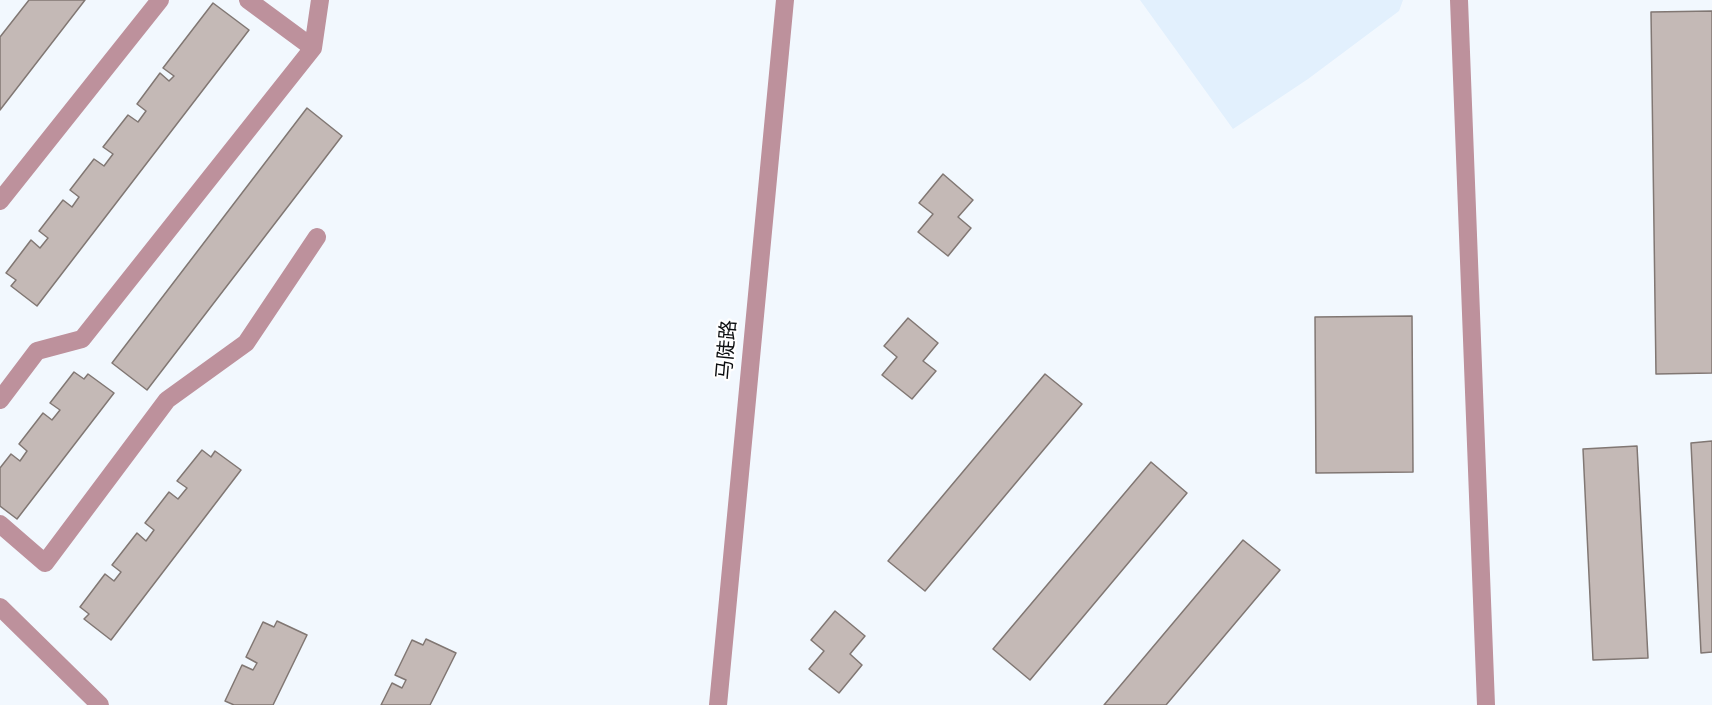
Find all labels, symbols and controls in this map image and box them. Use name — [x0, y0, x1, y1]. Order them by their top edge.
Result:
street label: 马陡路 — [714, 319, 744, 381]

